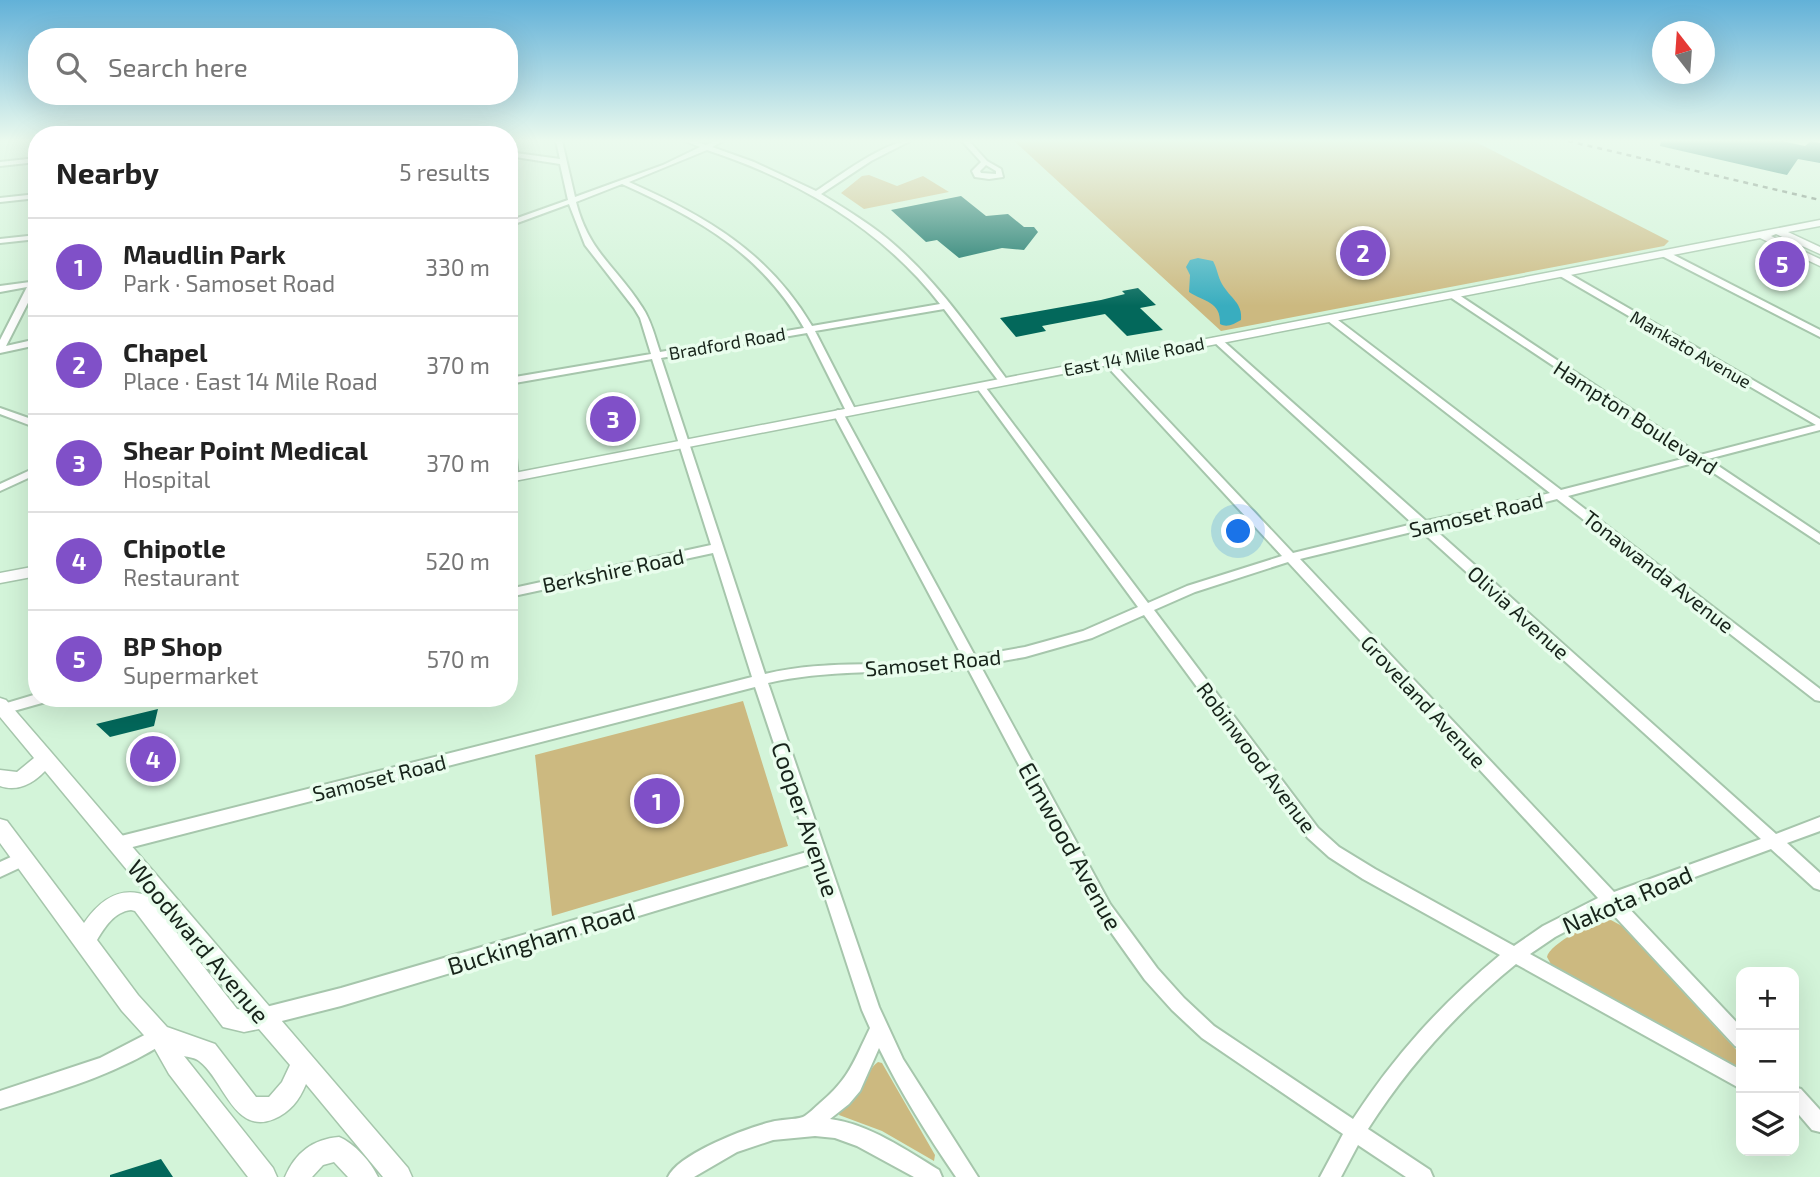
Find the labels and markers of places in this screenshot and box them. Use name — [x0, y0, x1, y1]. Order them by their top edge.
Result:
pin: 2 — [1340, 227, 1386, 279]
pin: 5 — [1759, 238, 1805, 290]
pin: 3 — [590, 393, 636, 445]
pin: 4 — [130, 733, 176, 785]
pin: 1 — [634, 775, 680, 827]

